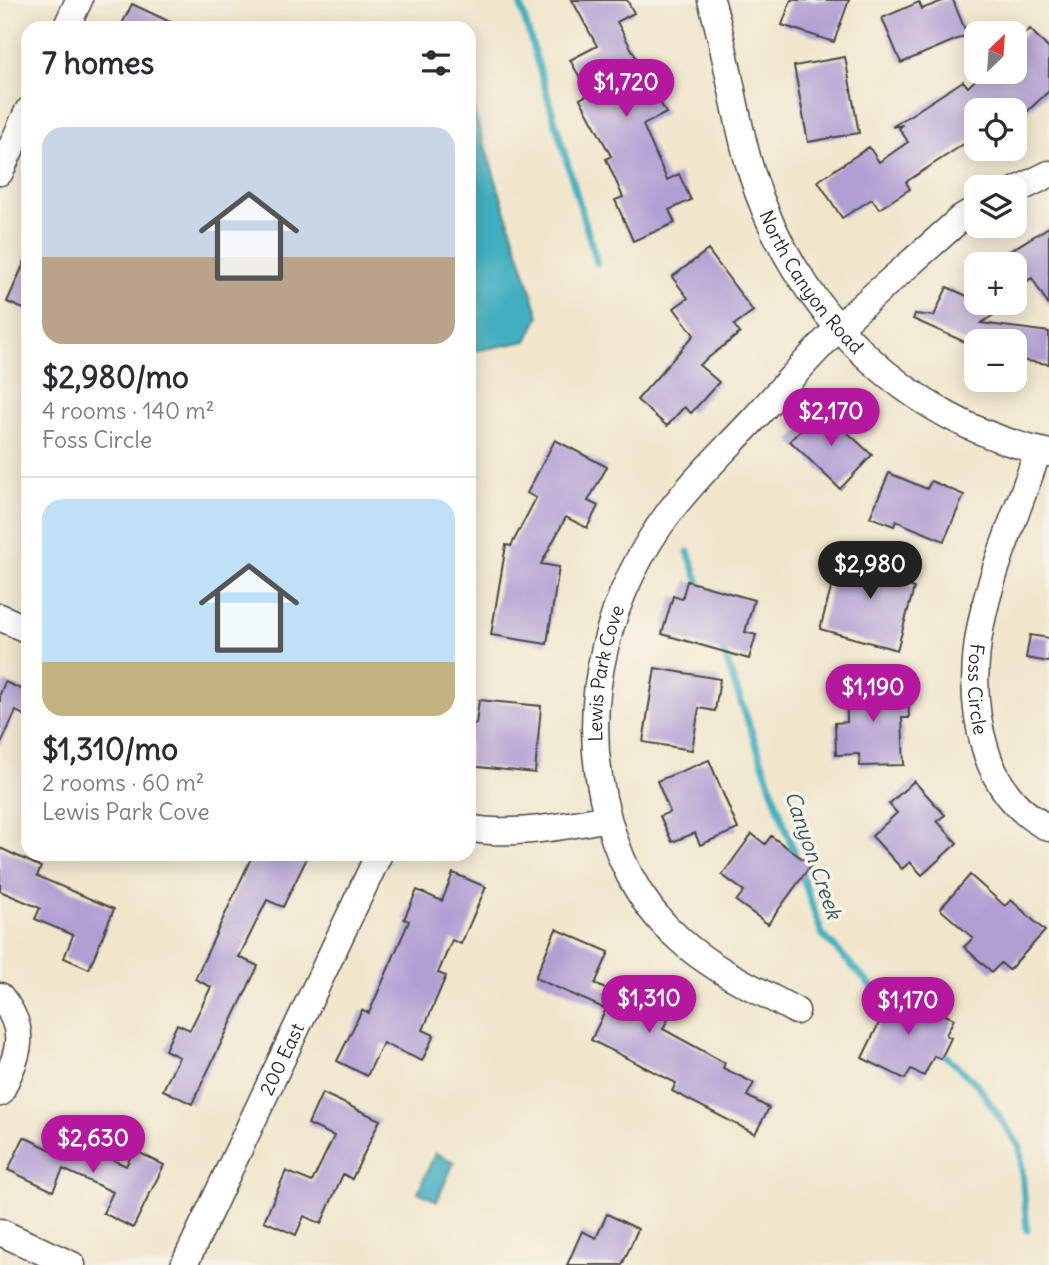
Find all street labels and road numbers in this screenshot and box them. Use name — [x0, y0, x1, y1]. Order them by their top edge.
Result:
street label: North Canyon Road — [754, 206, 868, 359]
street label: Lewis Park Cove — [583, 602, 629, 742]
street label: Foss Circle — [963, 642, 993, 737]
street label: 200 East — [254, 1019, 309, 1099]

